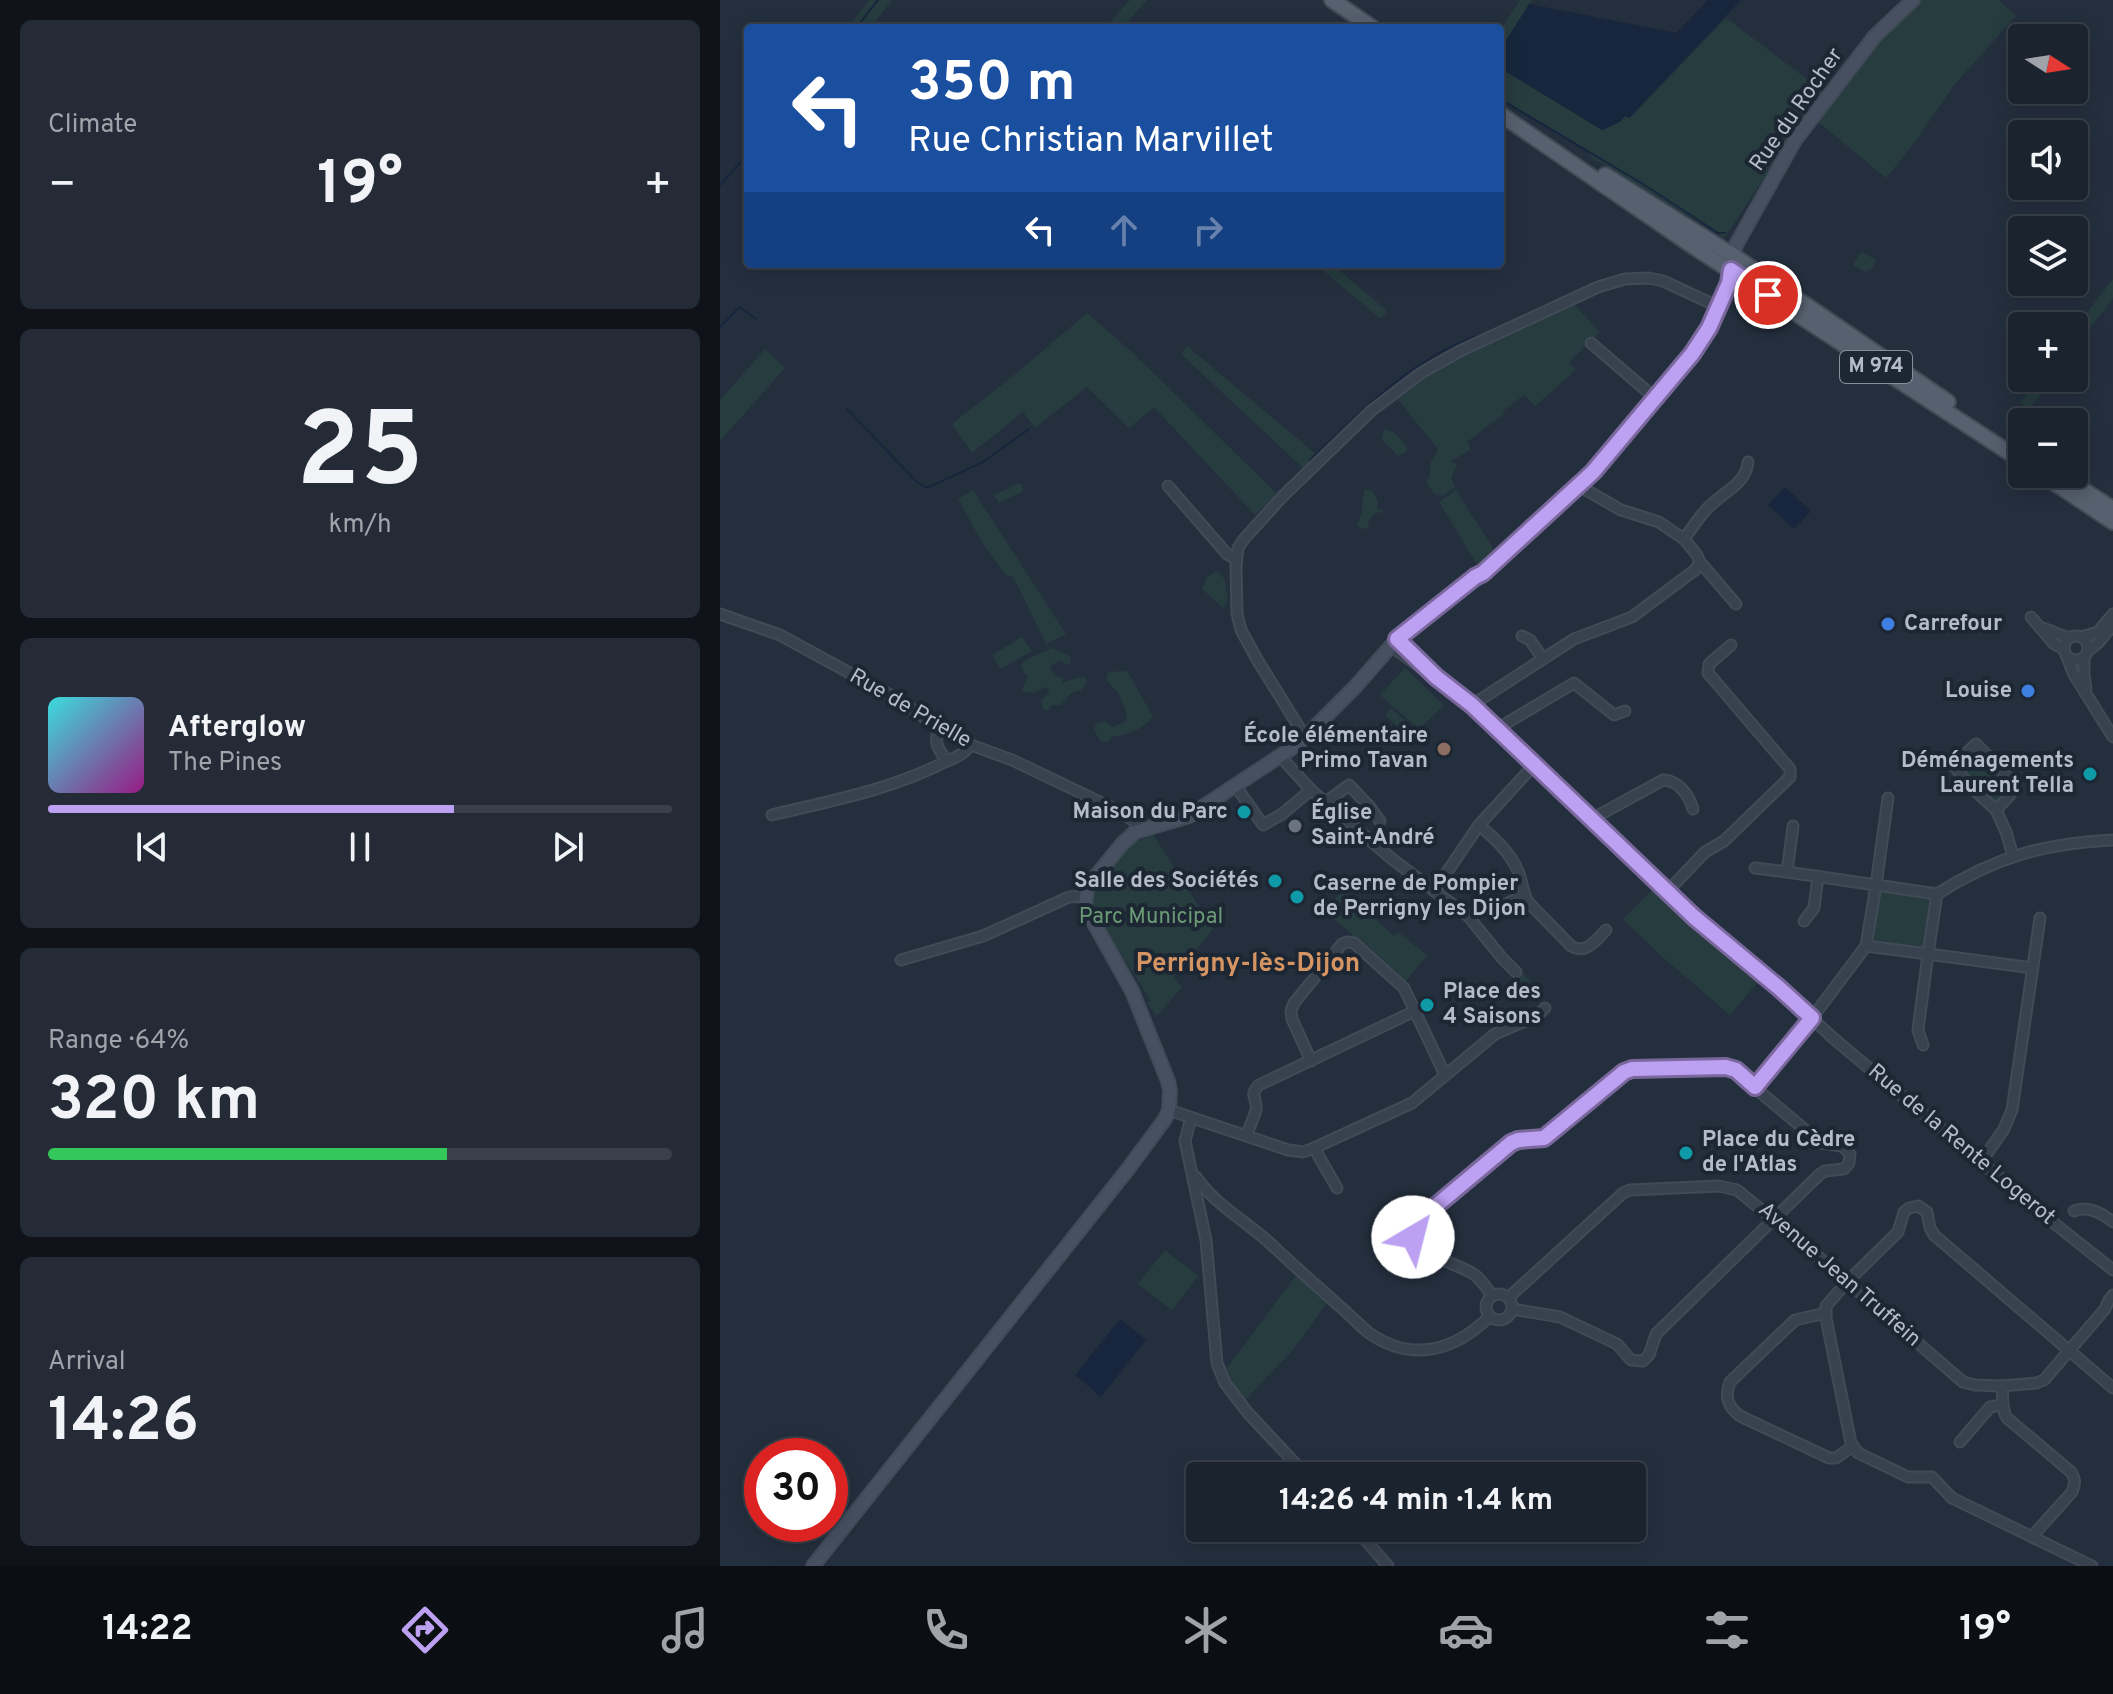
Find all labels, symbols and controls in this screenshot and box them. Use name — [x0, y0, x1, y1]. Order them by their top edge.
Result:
north arrow — [2008, 24, 2088, 104]
map controls — [2008, 24, 2088, 488]
street label: Rue du Rocher — [1744, 43, 1850, 177]
text: 350 m — [908, 50, 1076, 120]
icon: left — [776, 56, 880, 160]
text: Climate — [48, 109, 137, 142]
text: Rue Christian Marvillet — [908, 119, 1274, 165]
button: sound — [2008, 120, 2088, 200]
text: 19° — [317, 149, 403, 225]
text: − — [48, 159, 76, 215]
text: + — [644, 159, 672, 215]
icon: left — [1018, 208, 1062, 252]
icon: ahead — [1102, 208, 1146, 252]
icon: right — [1186, 208, 1230, 252]
button: layers — [2008, 216, 2088, 296]
pin — [1734, 261, 1802, 329]
icon: arrive — [1746, 273, 1790, 317]
button: + — [2008, 312, 2088, 392]
road number: M 974 — [1840, 351, 1912, 383]
text: 25 — [296, 391, 424, 523]
button: − — [2008, 408, 2088, 488]
text: km/h — [328, 509, 392, 542]
place label: Carrefour — [1904, 611, 2002, 638]
marker: Carrefour — [1879, 615, 1897, 633]
street label: Rue de Prielle — [844, 663, 976, 755]
place label: Louise — [1945, 678, 2012, 705]
marker: Louise — [2019, 682, 2037, 700]
text: Afterglow — [168, 710, 306, 747]
place label: École élémentaire Primo Tavan — [1243, 721, 1428, 775]
marker: École élémentaire Primo Tavan — [1435, 740, 1453, 758]
text: The Pines — [168, 747, 282, 780]
place label: Déménagements Laurent Tella — [1901, 748, 2074, 800]
marker: Déménagements Laurent Tella — [2081, 765, 2099, 783]
place label: Église Saint-André — [1311, 798, 1435, 852]
place label: Maison du Parc — [1073, 799, 1228, 826]
marker: Maison du Parc — [1235, 803, 1253, 821]
marker: Église Saint-André — [1286, 817, 1304, 835]
icon: previous — [130, 825, 174, 869]
icon: pause — [338, 825, 382, 869]
icon: next — [546, 825, 590, 869]
place label: Salle des Sociétés — [1074, 868, 1259, 895]
place label: Caserne de Pompier de Perrigny les Dijon — [1313, 871, 1526, 923]
marker: Salle des Sociétés — [1266, 872, 1284, 890]
marker: Caserne de Pompier de Perrigny les Dijon — [1288, 888, 1306, 906]
park label: Parc Municipal — [1079, 904, 1223, 931]
district label: Perrigny-lès-Dijon — [1136, 948, 1360, 981]
place label: Place des 4 Saisons — [1443, 979, 1541, 1031]
marker: Place des 4 Saisons — [1418, 996, 1436, 1014]
text: Range · 64% — [48, 1025, 189, 1058]
street label: Rue de la Rente Logerot — [1862, 1059, 2060, 1231]
text: 320 km — [48, 1065, 260, 1141]
place label: Place du Cèdre de l'Atlas — [1702, 1127, 1855, 1179]
marker: Place du Cèdre de l'Atlas — [1677, 1144, 1695, 1162]
position arrow — [1371, 1195, 1455, 1279]
street label: Avenue Jean Truffein — [1752, 1197, 1926, 1353]
text: Arrival — [48, 1346, 126, 1379]
text: 14:26 — [48, 1386, 199, 1462]
speed limit sign: 30 — [744, 1438, 848, 1542]
text: 14:26 · 4 min · 1.4 km — [1279, 1483, 1553, 1520]
icon: directions — [397, 1602, 453, 1658]
icon: music — [657, 1602, 713, 1658]
icon: phone — [918, 1602, 974, 1658]
icon: climate — [1178, 1602, 1234, 1658]
icon: car — [1438, 1602, 1494, 1658]
icon: filters — [1699, 1602, 1755, 1658]
text: 14:22 — [102, 1607, 193, 1653]
text: 19° — [1959, 1607, 2011, 1653]

